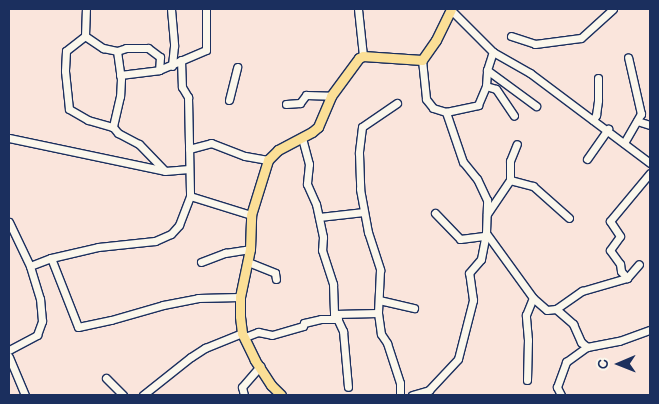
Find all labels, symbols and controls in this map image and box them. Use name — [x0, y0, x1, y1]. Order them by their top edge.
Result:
north arrow — [594, 339, 644, 389]
text: С — [595, 359, 612, 369]

